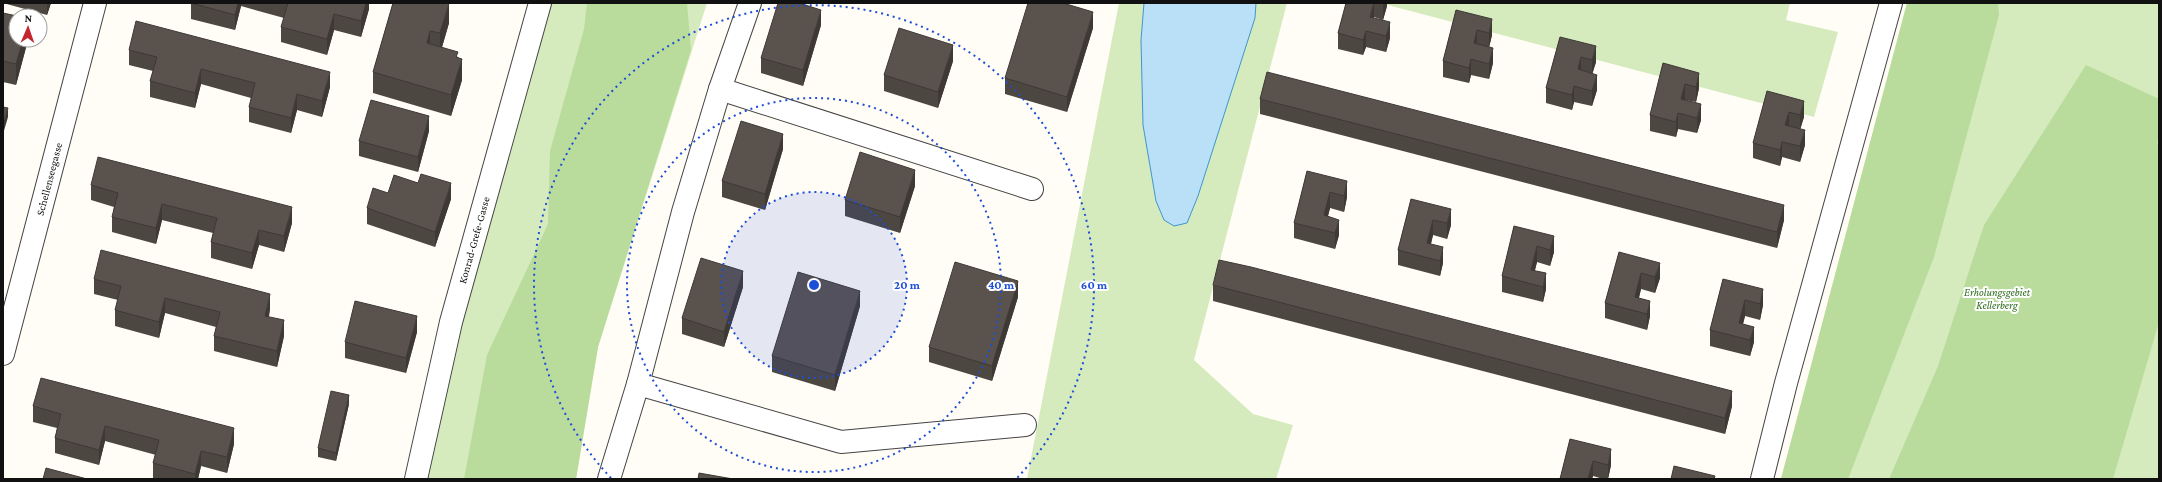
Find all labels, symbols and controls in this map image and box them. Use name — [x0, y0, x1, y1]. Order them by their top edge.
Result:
north arrow — [8, 8, 48, 48]
text: N — [24, 12, 33, 24]
street label: Schellenseegasse — [34, 141, 64, 217]
street label: Konrad-Grefe-Gasse — [456, 195, 492, 285]
centre of rings — [807, 278, 821, 292]
text: 20 m — [894, 278, 921, 292]
text: 40 m — [988, 278, 1015, 292]
text: 60 m — [1081, 278, 1108, 292]
park label: Erholungsgebiet Kellerberg — [1964, 286, 2031, 312]

